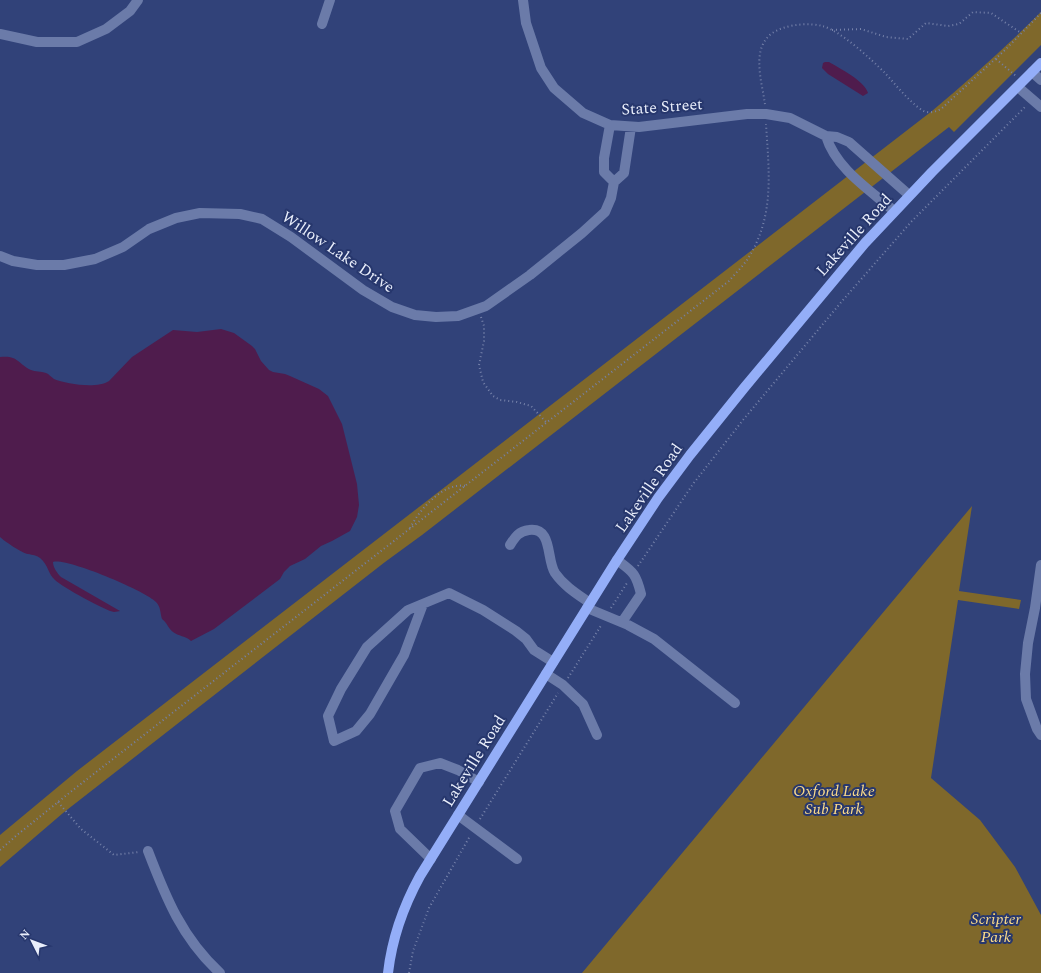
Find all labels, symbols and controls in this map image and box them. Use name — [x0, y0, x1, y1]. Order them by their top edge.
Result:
street label: State Street — [620, 92, 704, 122]
street label: Lakeville Road — [810, 188, 898, 282]
street label: Willow Lake Drive — [277, 205, 399, 299]
street label: Lakeville Road — [609, 438, 689, 538]
street label: Lakeville Road — [436, 710, 512, 812]
park label: Oxford Lake Sub Park — [793, 779, 875, 821]
park label: Scripter Park — [971, 907, 1022, 949]
north arrow — [12, 921, 52, 961]
text: N — [16, 926, 34, 944]

